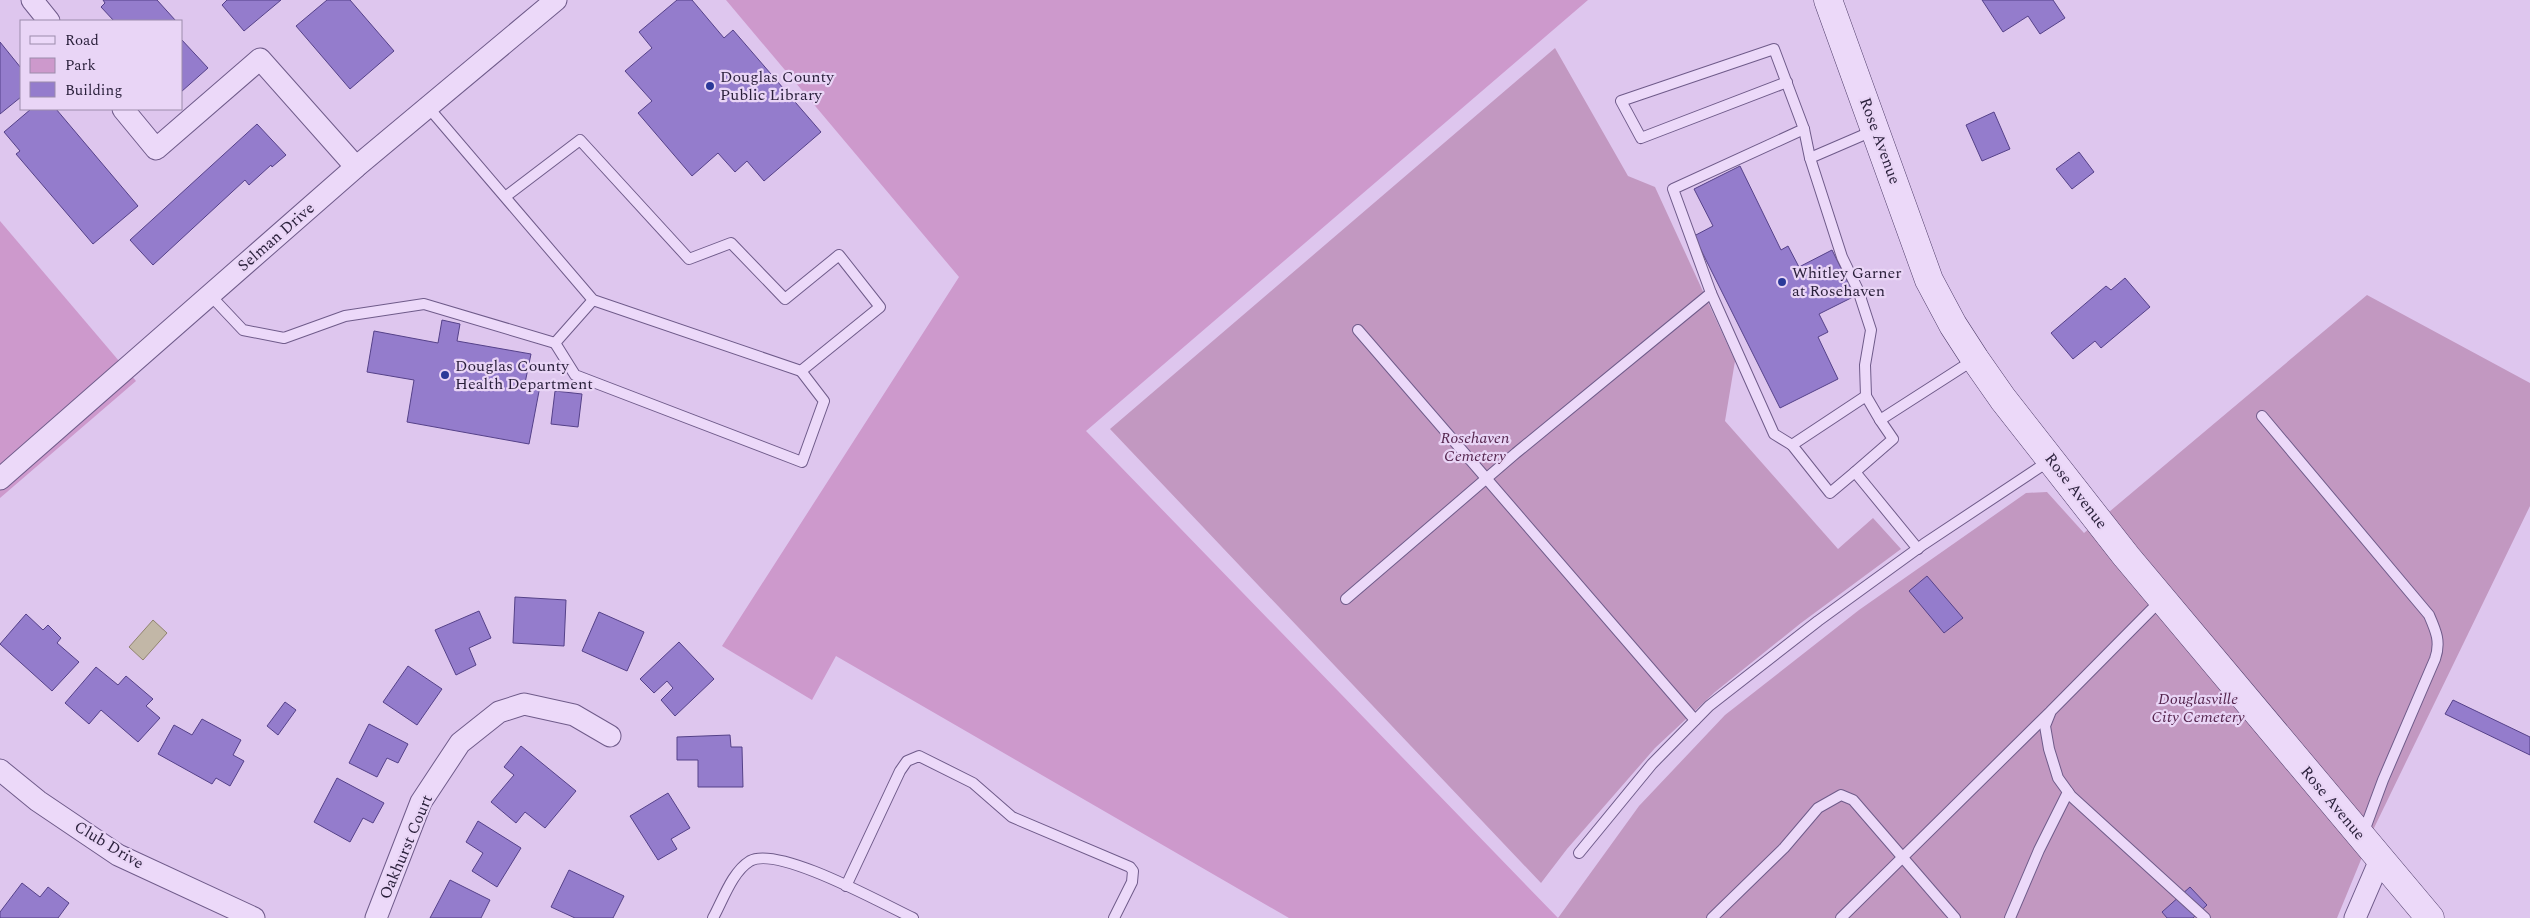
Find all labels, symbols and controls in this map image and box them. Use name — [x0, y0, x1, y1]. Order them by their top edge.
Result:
legend — [20, 20, 182, 110]
text: Road — [65, 29, 99, 52]
text: Park — [65, 54, 96, 77]
place label: Douglas County Public Library — [720, 65, 835, 107]
text: Building — [65, 79, 122, 102]
marker: Douglas County Public Library — [704, 80, 716, 92]
street label: Rose Avenue — [1853, 94, 1907, 188]
street label: Selman Drive — [232, 197, 320, 277]
place label: Whitley Garner at Rosehaven — [1792, 261, 1902, 303]
marker: Whitley Garner at Rosehaven — [1776, 276, 1788, 288]
place label: Douglas County Health Department — [455, 354, 593, 396]
marker: Douglas County Health Department — [439, 369, 451, 381]
park label: Rosehaven Cemetery — [1441, 426, 1510, 468]
street label: Rose Avenue — [2039, 448, 2113, 534]
park label: Douglasville City Cemetery — [2151, 687, 2245, 729]
street label: Rose Avenue — [2295, 761, 2371, 845]
street label: Oakhurst Court — [373, 791, 439, 903]
street label: Club Drive — [70, 815, 148, 875]

